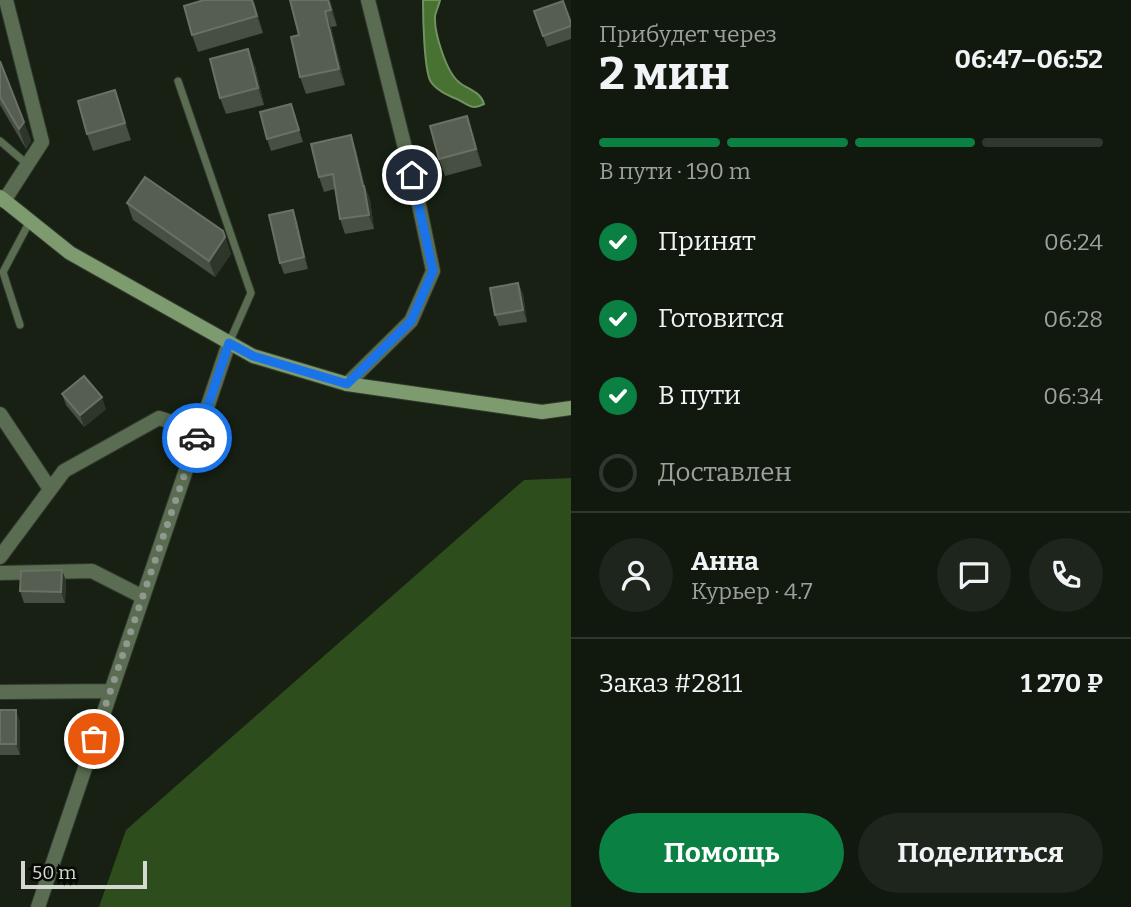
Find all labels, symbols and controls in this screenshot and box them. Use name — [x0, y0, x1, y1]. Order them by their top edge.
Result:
text: Прибудет через — [599, 20, 777, 48]
text: 06:47–06:52 — [955, 44, 1103, 75]
text: 2 мин — [599, 46, 730, 101]
pin — [382, 145, 442, 205]
icon: home — [393, 156, 431, 194]
text: В пути · 190 m — [599, 157, 751, 185]
icon: check — [599, 223, 637, 261]
text: Принят — [658, 226, 756, 257]
text: 06:24 — [1044, 228, 1103, 256]
icon: check — [599, 300, 637, 338]
text: Готовится — [658, 303, 784, 334]
text: 06:28 — [1044, 305, 1103, 333]
icon: check — [599, 377, 637, 415]
text: В пути — [658, 380, 741, 411]
text: 06:34 — [1043, 382, 1103, 410]
courier — [162, 403, 232, 473]
icon: car — [178, 419, 216, 457]
text: Доставлен — [658, 457, 792, 488]
button: person — [599, 538, 673, 612]
button: chat — [937, 538, 1011, 612]
button: phone — [1029, 538, 1103, 612]
text: Анна — [691, 546, 759, 577]
text: Курьер · 4.7 — [691, 577, 813, 605]
text: Заказ #2811 — [599, 668, 742, 699]
text: 1 270 ₽ — [1021, 668, 1103, 699]
pin — [64, 709, 124, 769]
icon: bag — [75, 720, 113, 758]
button: Помощь — [599, 813, 844, 893]
button: Поделиться — [858, 813, 1103, 893]
scale bar — [21, 858, 147, 890]
text: 50 m — [32, 861, 76, 884]

